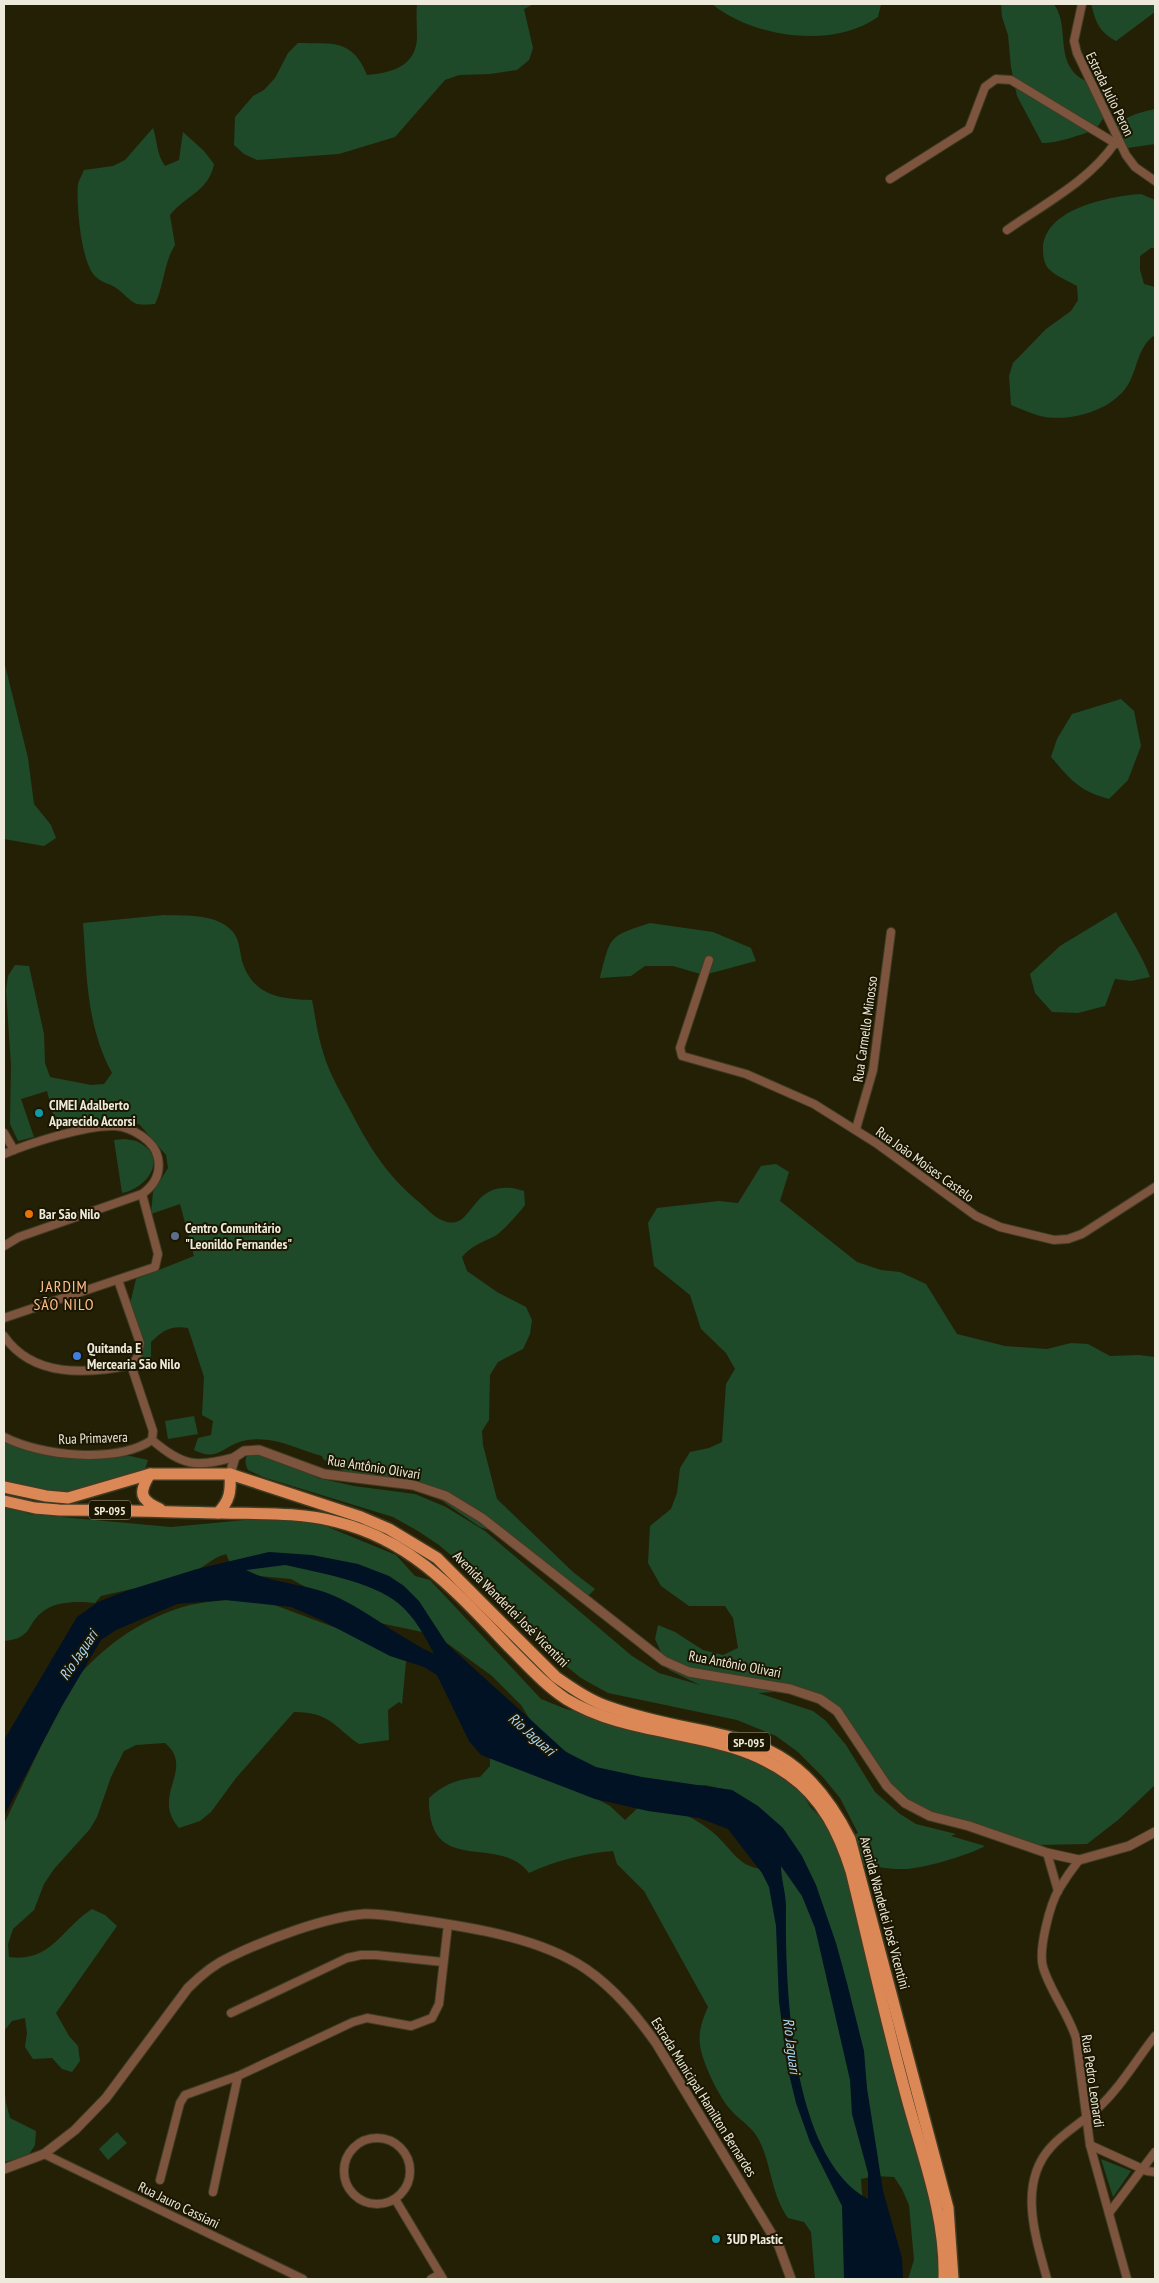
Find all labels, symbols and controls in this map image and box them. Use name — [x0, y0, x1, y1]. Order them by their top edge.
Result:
street label: Estrada Julio Peron — [1082, 49, 1138, 139]
street label: Rua Carmello Minosso — [849, 975, 881, 1083]
place label: CIMEI Adalberto Aparecido Accorsi — [48, 1096, 136, 1130]
marker: CIMEI Adalberto Aparecido Accorsi — [33, 1107, 45, 1119]
street label: Rua João Moises Castelo — [872, 1122, 978, 1206]
place label: Bar São Nilo — [39, 1205, 100, 1223]
marker: Bar São Nilo — [23, 1208, 35, 1220]
place label: Centro Comunitário "Leonildo Fernandes" — [185, 1219, 292, 1253]
marker: Centro Comunitário "Leonildo Fernandes" — [169, 1230, 181, 1242]
district label: JARDIM SÃO NILO — [33, 1276, 95, 1314]
place label: Quitanda E Mercearia São Nilo — [87, 1339, 180, 1373]
marker: Quitanda E Mercearia São Nilo — [71, 1350, 83, 1362]
street label: Rua Primavera — [58, 1428, 128, 1448]
street label: Rua Antônio Olivari — [326, 1451, 422, 1483]
road number: SP-095 — [89, 1500, 131, 1520]
street label: Avenida Wanderlei José Vicentini — [449, 1547, 573, 1671]
water label: Rio Jaguari — [54, 1625, 103, 1684]
street label: Rua Antônio Olivari — [687, 1646, 783, 1682]
water label: Rio Jaguari — [505, 1708, 561, 1761]
road number: SP-095 — [728, 1732, 770, 1751]
street label: Avenida Wanderlei José Vicentini — [856, 1835, 914, 1991]
street label: Estrada Municipal Hamilton Bernardes — [647, 2014, 761, 2180]
water label: Rio Jaguari — [779, 2017, 805, 2077]
street label: Rua Pedro Leonardi — [1078, 2033, 1108, 2129]
street label: Rua Jauro Cassiani — [135, 2178, 223, 2232]
place label: 3UD Plastic — [726, 2230, 783, 2248]
marker: 3UD Plastic — [710, 2233, 722, 2245]

